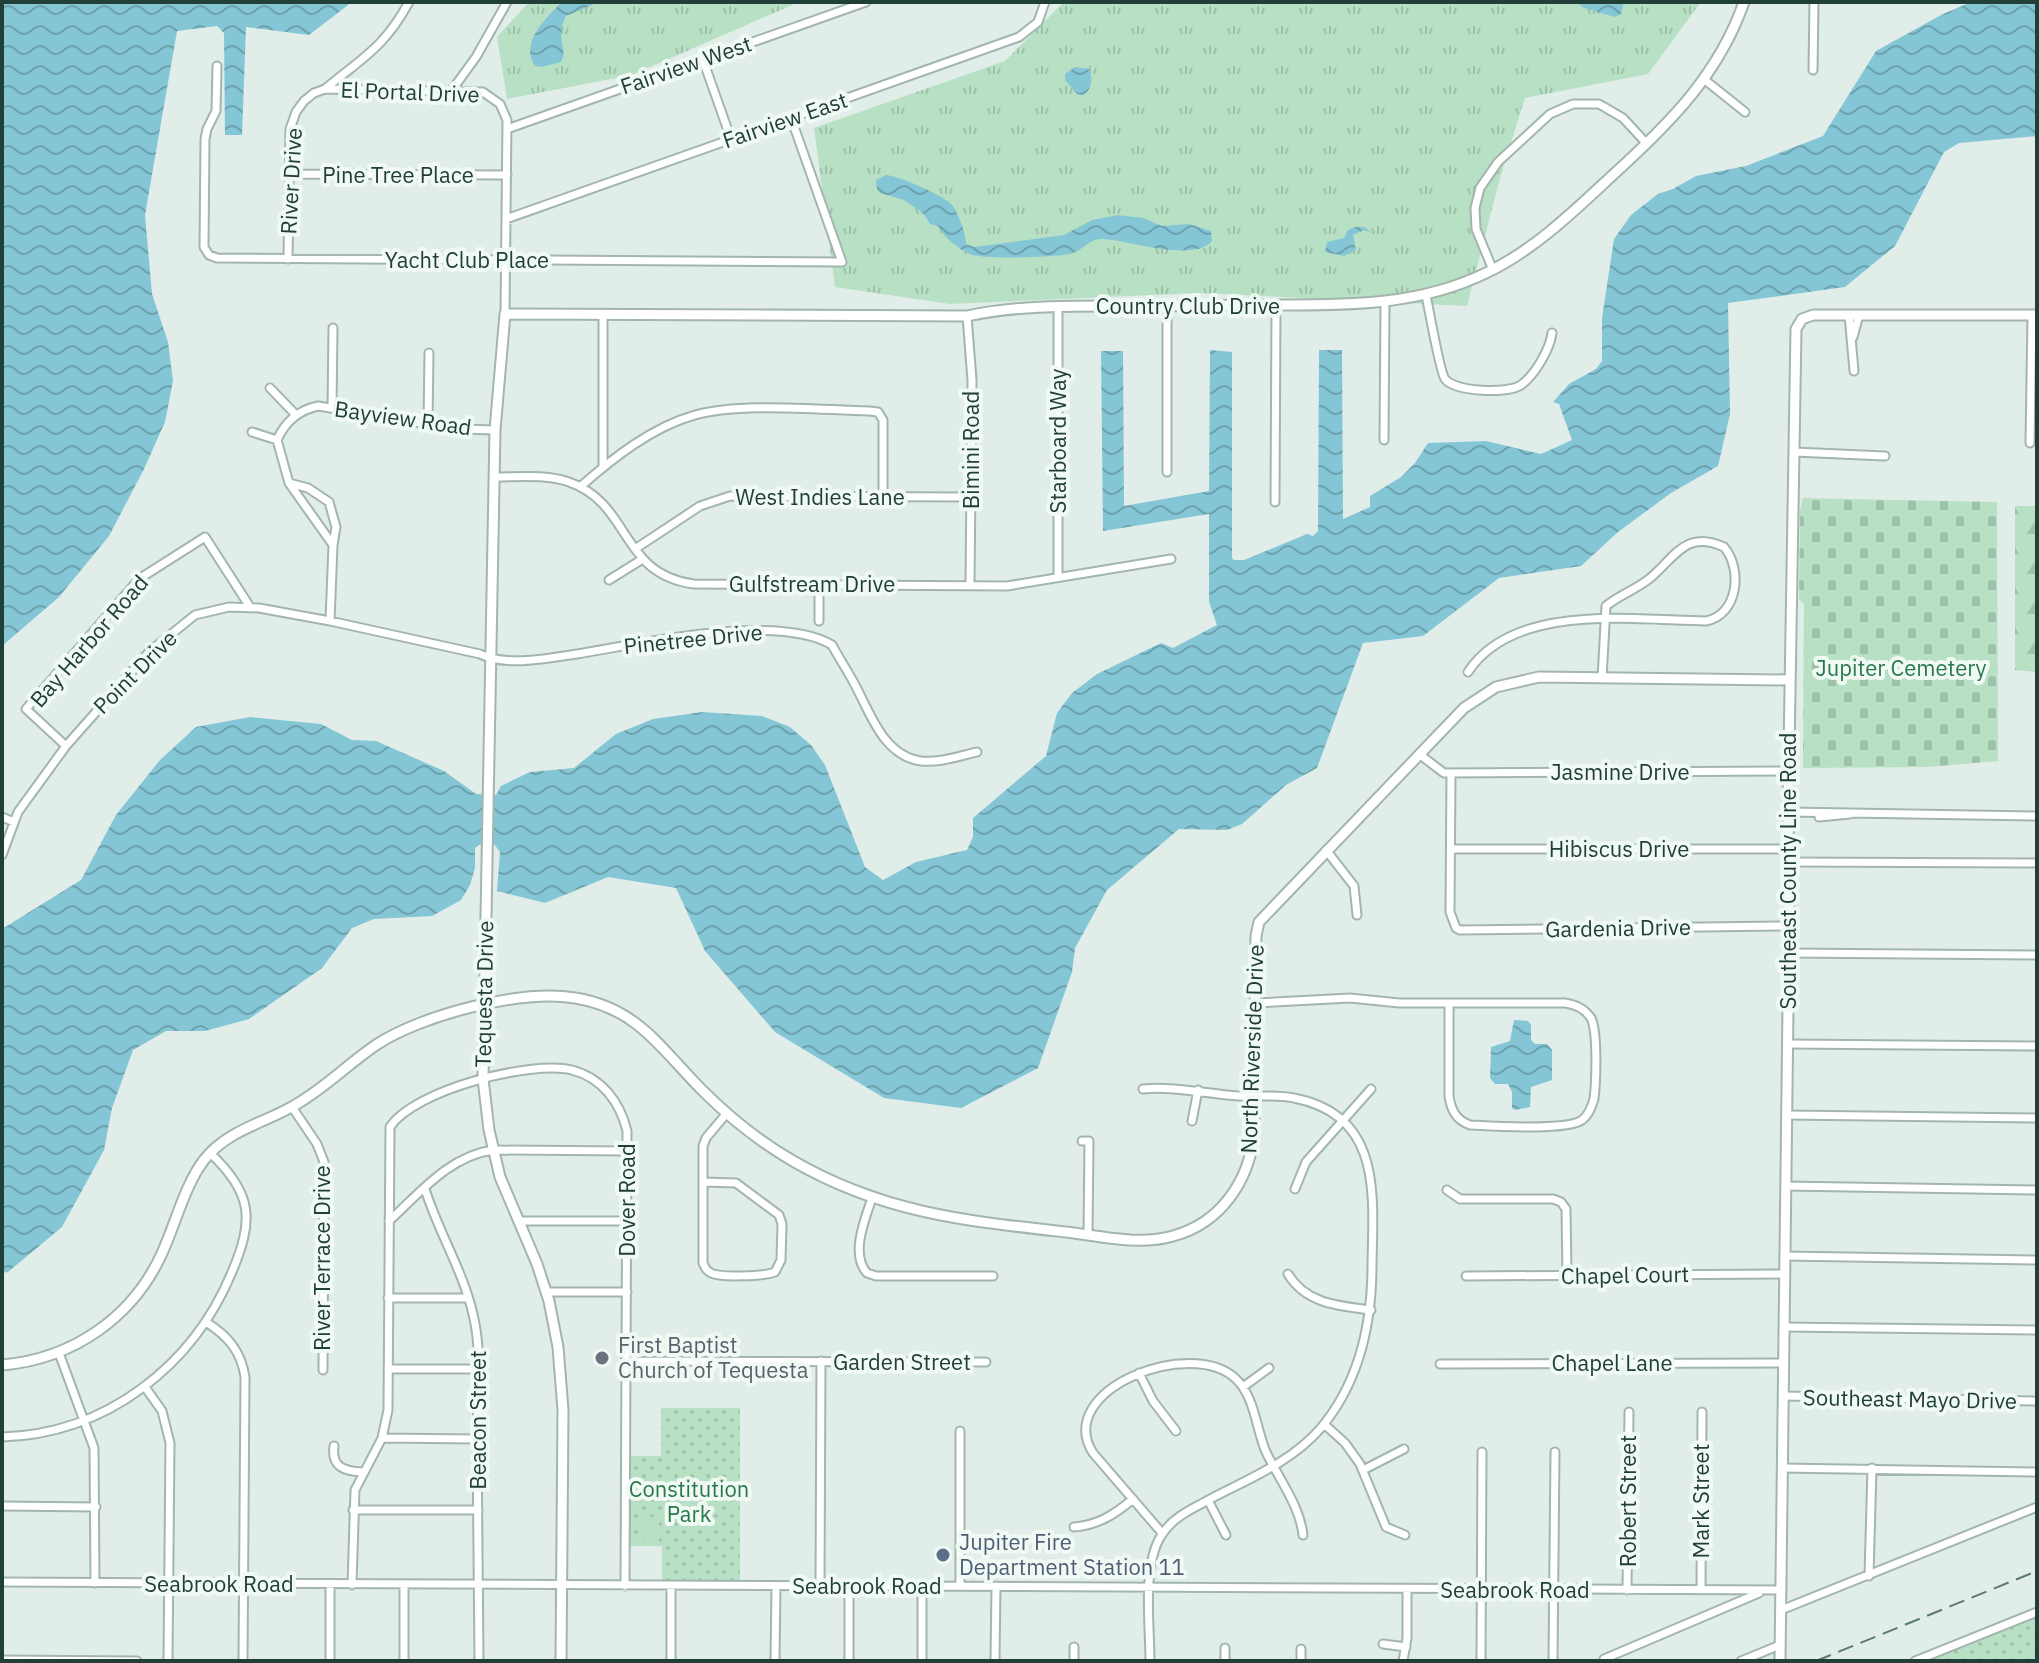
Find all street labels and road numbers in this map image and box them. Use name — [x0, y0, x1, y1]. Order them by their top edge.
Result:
street label: Fairview West — [616, 29, 755, 101]
street label: El Portal Drive — [340, 75, 480, 108]
street label: Fairview East — [719, 85, 851, 154]
street label: River Drive — [273, 127, 308, 235]
street label: Pine Tree Place — [322, 160, 474, 189]
street label: Yacht Club Place — [385, 245, 549, 274]
street label: Country Club Drive — [1096, 291, 1280, 320]
street label: Starboard Way — [1043, 368, 1072, 514]
street label: Bimini Road — [956, 391, 985, 509]
street label: Bayview Road — [333, 394, 473, 441]
street label: West Indies Lane — [735, 482, 905, 511]
street label: Bay Harbor Road — [23, 568, 154, 713]
street label: Gulfstream Drive — [729, 569, 895, 598]
street label: Pinetree Drive — [622, 617, 764, 660]
street label: Point Drive — [86, 623, 183, 720]
street label: Southeast County Line Road — [1773, 733, 1802, 1009]
street label: Jasmine Drive — [1550, 757, 1690, 786]
street label: Hibiscus Drive — [1549, 834, 1689, 863]
street label: Gardenia Drive — [1545, 912, 1691, 943]
street label: Tequesta Drive — [468, 920, 499, 1068]
street label: North Riverside Drive — [1233, 944, 1270, 1154]
street label: Dover Road — [612, 1143, 641, 1257]
street label: River Terrace Drive — [307, 1165, 336, 1351]
street label: Chapel Court — [1561, 1259, 1689, 1290]
street label: Garden Street — [833, 1347, 971, 1376]
street label: Chapel Lane — [1551, 1348, 1673, 1377]
street label: Beacon Street — [463, 1350, 492, 1490]
street label: Southeast Mayo Drive — [1803, 1382, 2017, 1415]
street label: Robert Street — [1613, 1435, 1642, 1567]
street label: Mark Street — [1686, 1444, 1715, 1558]
street label: Seabrook Road — [144, 1569, 294, 1598]
street label: Seabrook Road — [792, 1571, 942, 1600]
street label: Seabrook Road — [1440, 1575, 1590, 1604]

